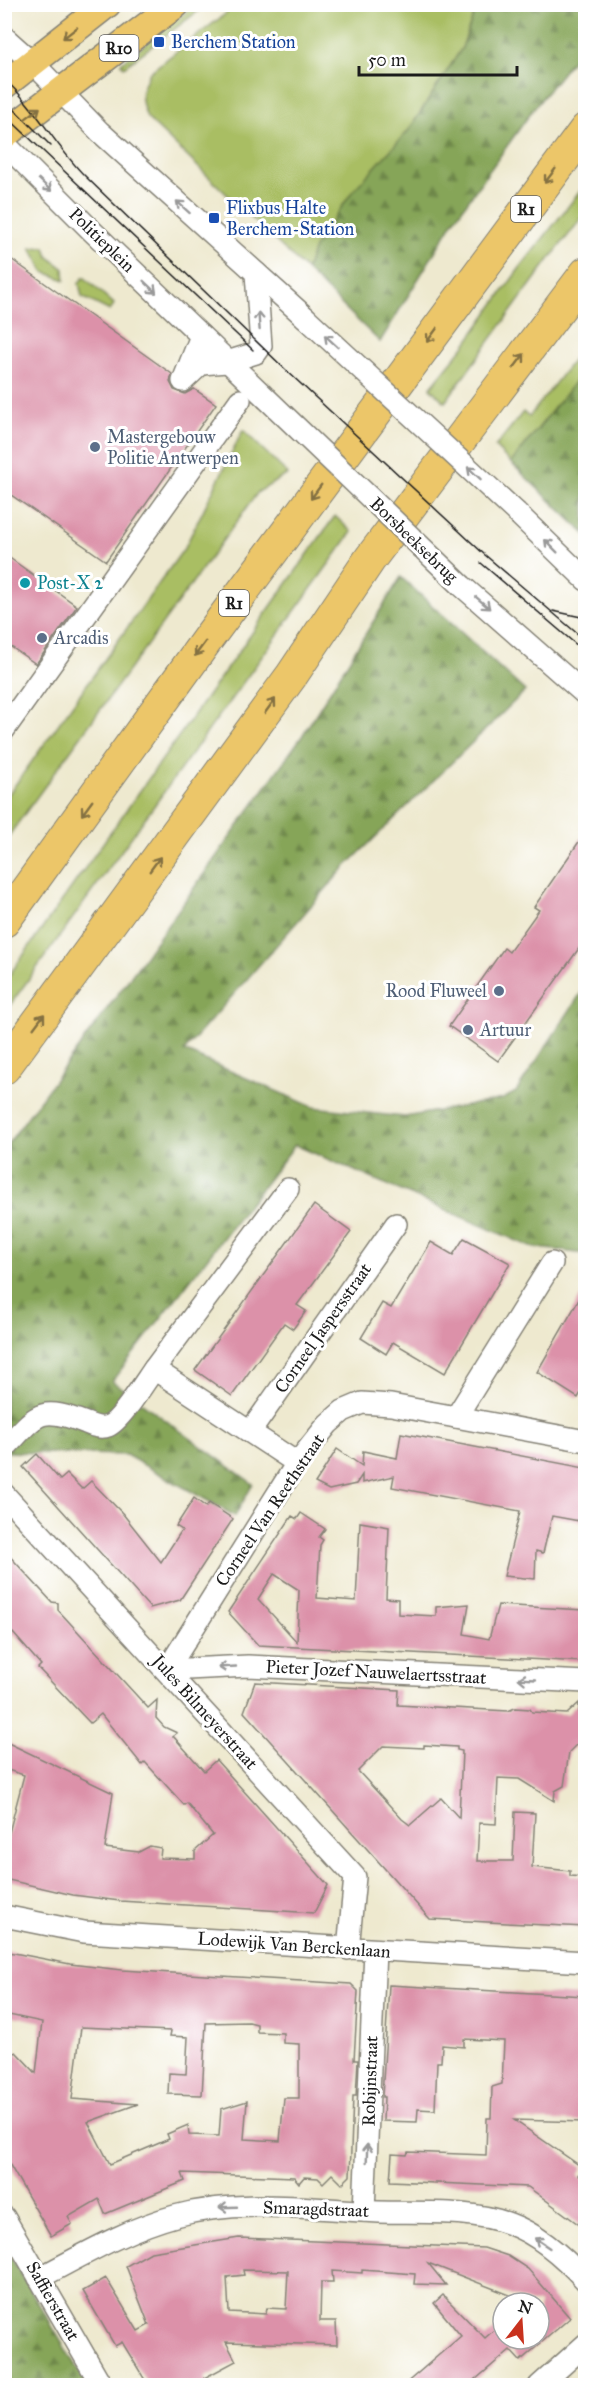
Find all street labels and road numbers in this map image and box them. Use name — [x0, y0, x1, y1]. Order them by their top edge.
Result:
road number: R10 — [100, 35, 138, 61]
road number: R1 — [511, 196, 541, 222]
street label: Politieplein — [64, 203, 140, 277]
street label: Borsbeeksebrug — [365, 493, 463, 589]
road number: R1 — [219, 590, 249, 616]
street label: Corneel Jaspersstraat — [270, 1258, 377, 1398]
street label: Corneel Van Reethstraat — [211, 1429, 330, 1590]
street label: Jules Bilmeyerstraat — [146, 1649, 263, 1775]
street label: Pieter Jozef Nauwelaertsstraat — [265, 1655, 488, 1690]
street label: Lodewijk Van Berckenlaan — [197, 1927, 392, 1963]
street label: Robijnstraat — [357, 2035, 383, 2127]
street label: Smaragdstraat — [263, 2196, 370, 2223]
street label: Saffierstraat — [22, 2258, 85, 2345]

